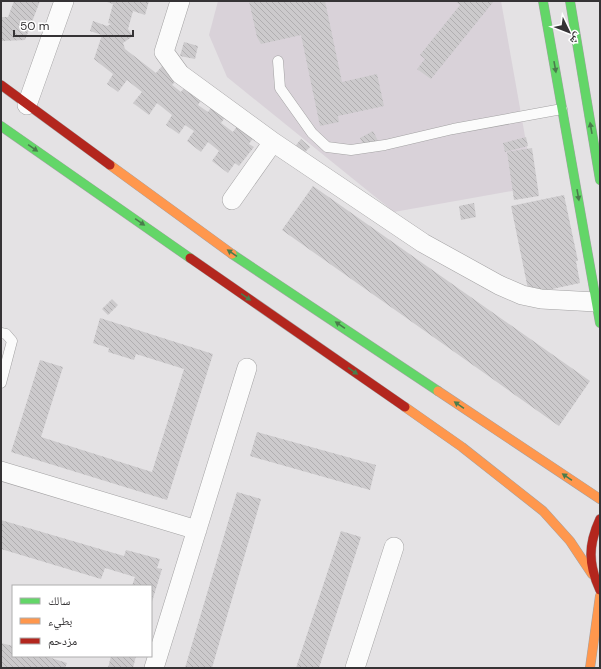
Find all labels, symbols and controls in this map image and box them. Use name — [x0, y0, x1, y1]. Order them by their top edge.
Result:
scale bar — [14, 12, 133, 38]
north arrow — [549, 12, 589, 52]
text: 50 m — [20, 18, 49, 34]
text: ش — [566, 29, 585, 48]
one-way arrow — [552, 61, 558, 73]
one-way arrow — [588, 122, 594, 134]
one-way arrow — [28, 144, 38, 152]
one-way arrow — [575, 189, 581, 201]
one-way arrow — [134, 218, 145, 226]
one-way arrow — [226, 249, 237, 257]
one-way arrow — [241, 293, 252, 301]
one-way arrow — [334, 321, 345, 329]
one-way arrow — [348, 367, 358, 375]
one-way arrow — [454, 401, 464, 409]
one-way arrow — [562, 474, 573, 481]
legend — [12, 585, 152, 657]
text: سالك — [48, 593, 70, 609]
text: بطيء — [48, 613, 72, 631]
text: مزدحم — [48, 633, 77, 649]

